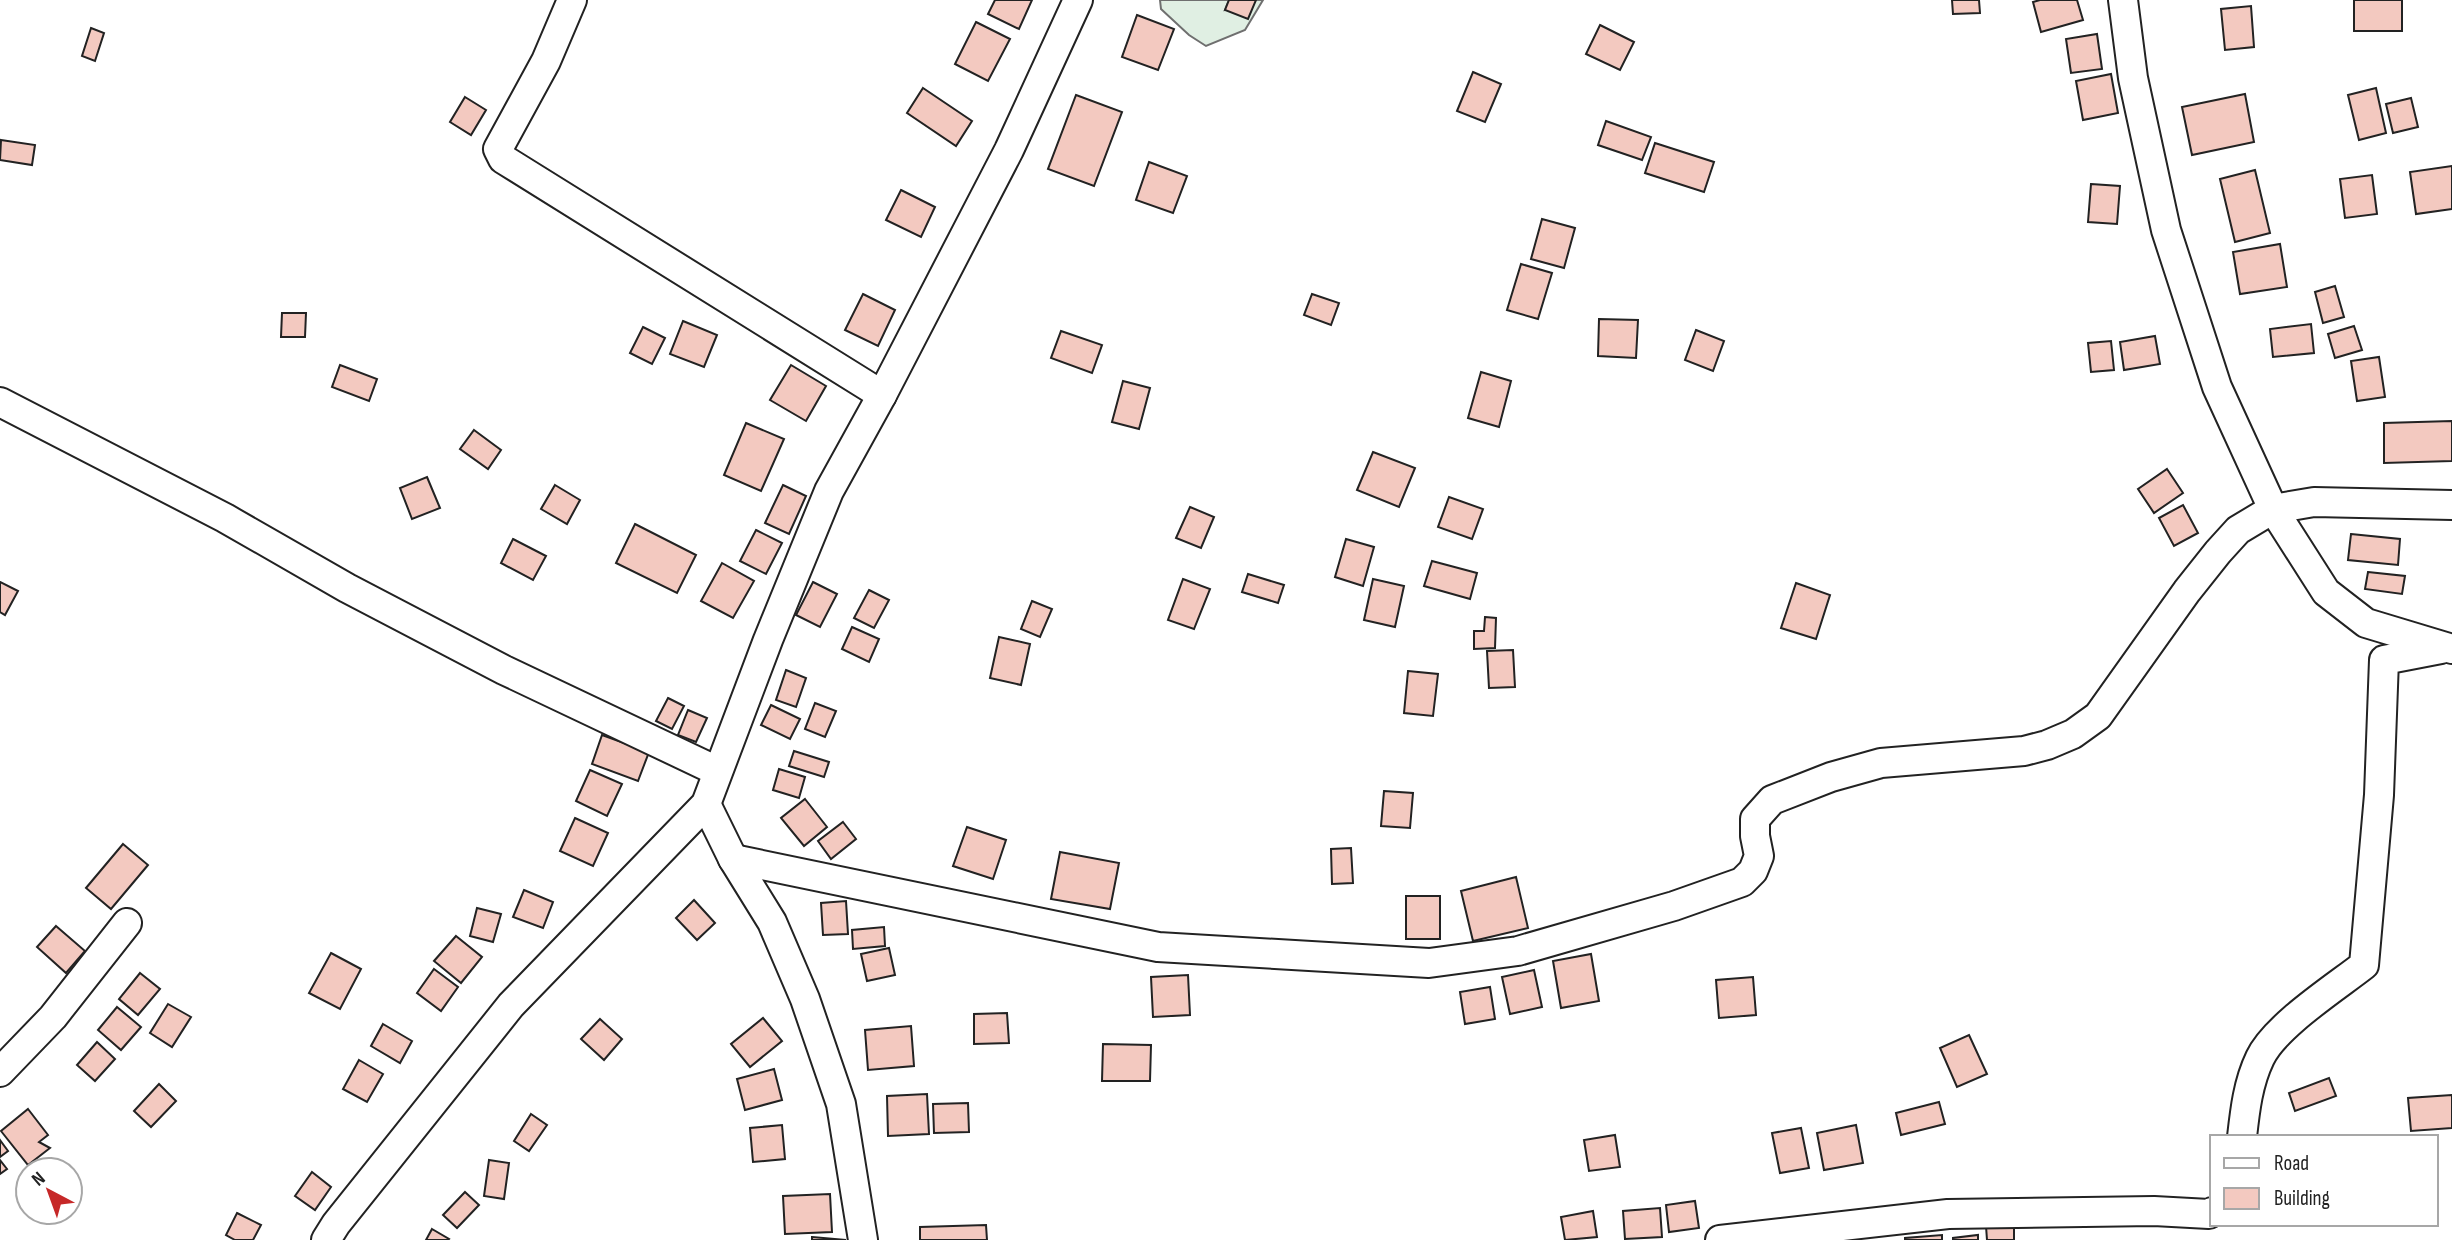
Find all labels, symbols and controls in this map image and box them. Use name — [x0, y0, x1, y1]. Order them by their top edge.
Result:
legend — [2210, 1135, 2438, 1226]
text: Road — [2274, 1151, 2309, 1176]
north arrow — [14, 1156, 84, 1226]
text: N — [27, 1167, 50, 1191]
text: Building — [2274, 1186, 2330, 1211]

